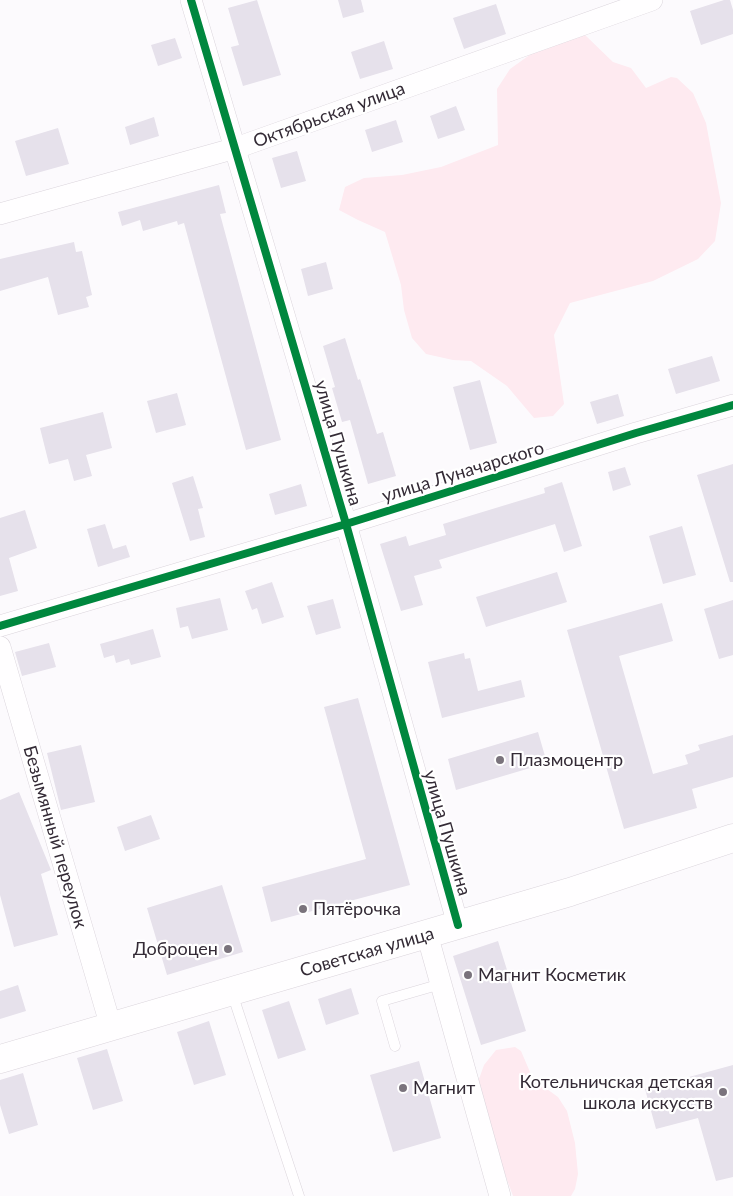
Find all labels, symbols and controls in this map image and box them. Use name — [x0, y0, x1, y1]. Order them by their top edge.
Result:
street label: Октябрьская улица — [250, 78, 408, 152]
street label: улица Пушкина — [310, 378, 366, 508]
street label: улица Луначарского — [379, 437, 547, 507]
street label: Безымянный переулок — [19, 743, 91, 931]
place label: Плазмоцентр — [510, 749, 623, 771]
marker: Плазмоцентр — [494, 754, 506, 766]
street label: улица Пушкина — [419, 768, 475, 898]
place label: Пятёрочка — [313, 898, 401, 920]
marker: Пятёрочка — [297, 903, 309, 915]
street label: Советская улица — [297, 923, 437, 981]
place label: Доброцен — [133, 938, 218, 960]
marker: Доброцен — [222, 943, 234, 955]
place label: Магнит Косметик — [478, 964, 626, 986]
marker: Магнит Косметик — [462, 969, 474, 981]
place label: Котельничская детская школа искусств — [520, 1071, 713, 1114]
place label: Магнит — [413, 1077, 475, 1099]
marker: Магнит — [397, 1082, 409, 1094]
marker: Котельничская детская школа искусств — [717, 1086, 729, 1098]

